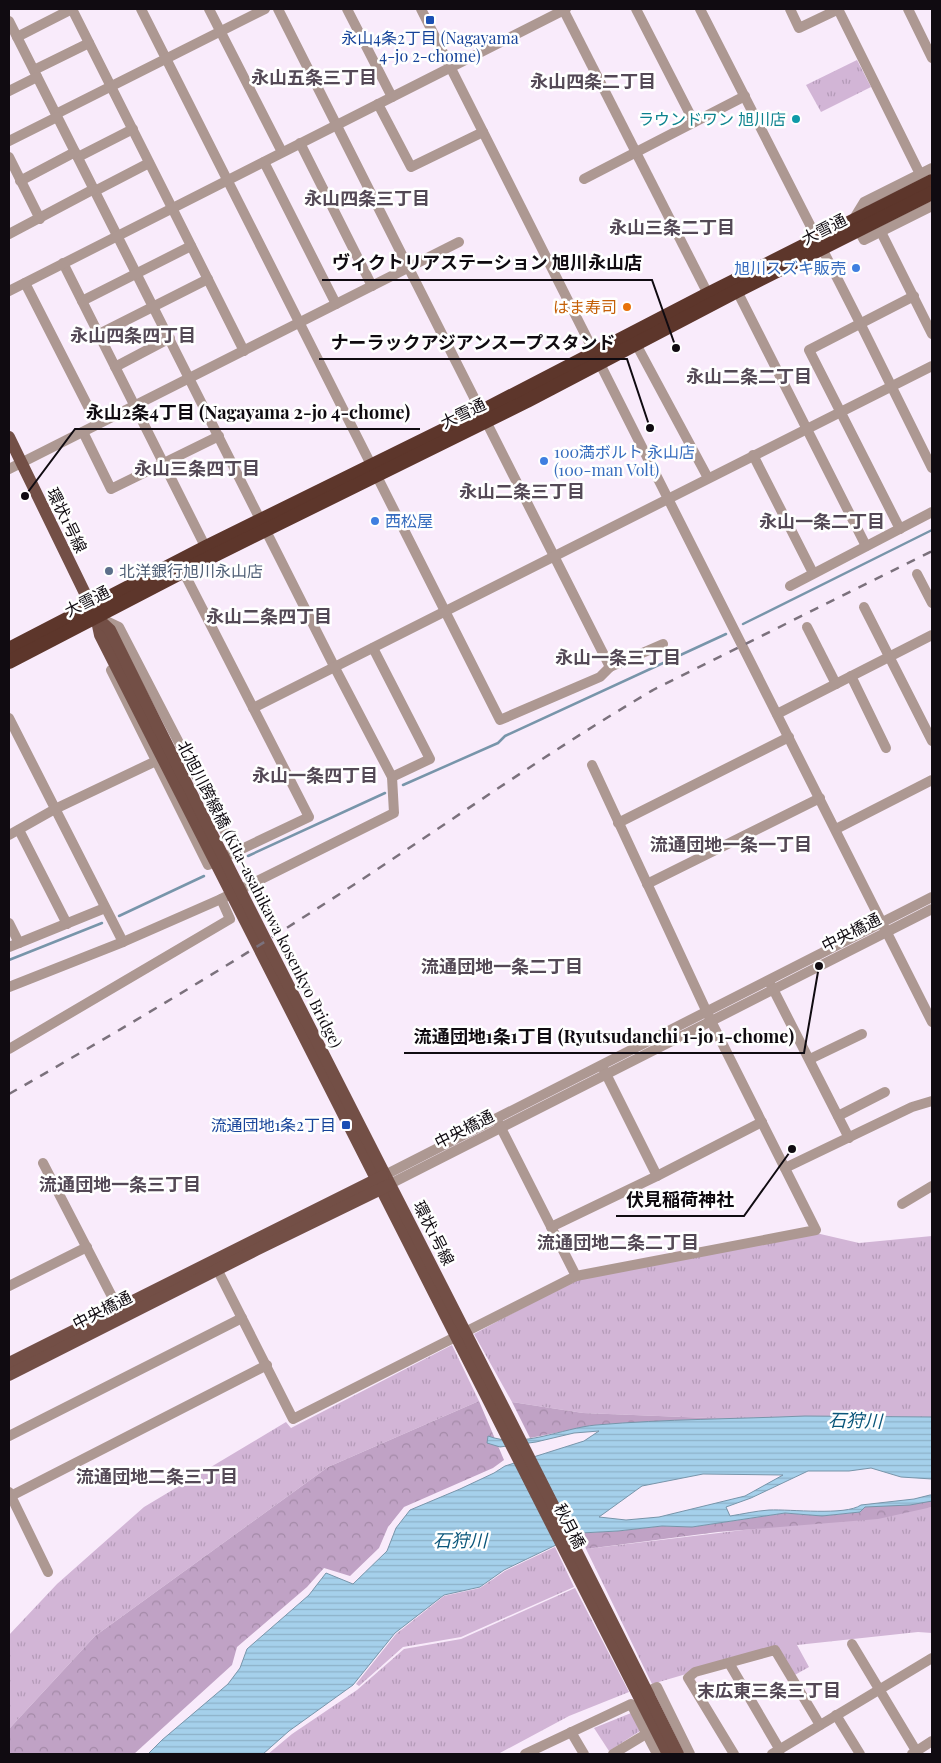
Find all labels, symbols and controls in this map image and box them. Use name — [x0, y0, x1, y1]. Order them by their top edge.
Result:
marker: 永山4条2丁目 (Nagayama 4-jo 2-chome) — [424, 14, 436, 26]
place label: 永山4条2丁目 (Nagayama 4-jo 2-chome) — [341, 27, 519, 66]
district label: 永山五条三丁目 — [251, 65, 377, 89]
district label: 永山四条二丁目 — [530, 69, 656, 93]
place label: ラウンドワン 旭川店 — [638, 108, 786, 129]
marker: ラウンドワン 旭川店 — [790, 113, 802, 125]
district label: 永山四条三丁目 — [304, 186, 430, 210]
street label: 大雪通 — [798, 208, 850, 249]
district label: 永山三条二丁目 — [609, 215, 735, 239]
callout: ヴィクトリアステーション 旭川永山店 — [322, 247, 652, 280]
text: ヴィクトリアステーション 旭川永山店 — [332, 250, 642, 274]
place label: 旭川スズキ販売 — [734, 257, 846, 278]
marker: 旭川スズキ販売 — [850, 262, 862, 274]
place label: はま寿司 — [553, 296, 617, 317]
marker: はま寿司 — [621, 301, 633, 313]
district label: 永山四条四丁目 — [70, 323, 196, 347]
callout: ナーラックアジアンスープスタンド — [319, 326, 627, 359]
text: ナーラックアジアンスープスタンド — [330, 330, 616, 354]
district label: 永山二条二丁目 — [686, 364, 812, 388]
street label: 大雪通 — [437, 393, 489, 433]
callout: 永山2条4丁目 (Nagayama 2-jo 4-chome) — [75, 396, 420, 429]
text: 永山2条4丁目 (Nagayama 2-jo 4-chome) — [86, 400, 410, 424]
place label: 100満ボルト 永山店 (100-man Volt) — [554, 441, 695, 480]
marker: 100満ボルト 永山店 (100-man Volt) — [538, 455, 550, 467]
district label: 永山三条四丁目 — [134, 456, 260, 480]
district label: 永山二条三丁目 — [459, 479, 585, 503]
street label: 環状1号線 — [43, 484, 92, 556]
district label: 永山一条二丁目 — [759, 509, 885, 533]
place label: 西松屋 — [385, 510, 433, 531]
marker: 西松屋 — [369, 515, 381, 527]
place label: 北洋銀行旭川永山店 — [119, 560, 263, 581]
marker: 北洋銀行旭川永山店 — [103, 565, 115, 577]
street label: 大雪通 — [61, 580, 113, 621]
district label: 永山二条四丁目 — [206, 604, 332, 628]
district label: 永山一条三丁目 — [555, 645, 681, 669]
street label: 北旭川跨線橋 (Kita-asahikawa kosenkyo Bridge) — [173, 737, 347, 1051]
district label: 永山一条四丁目 — [252, 763, 378, 787]
district label: 流通団地一条一丁目 — [650, 832, 812, 856]
street label: 中央橋通 — [817, 908, 884, 955]
district label: 流通団地一条二丁目 — [421, 954, 583, 978]
callout: 流通団地1条1丁目 (Ryutsudanchi 1-jo 1-chome) — [404, 1020, 804, 1053]
text: 流通団地1条1丁目 (Ryutsudanchi 1-jo 1-chome) — [414, 1024, 794, 1048]
street label: 中央橋通 — [430, 1105, 497, 1152]
place label: 流通団地1条2丁目 — [210, 1114, 336, 1135]
marker: 流通団地1条2丁目 — [340, 1119, 352, 1131]
district label: 流通団地一条三丁目 — [39, 1172, 201, 1196]
callout: 伏見稲荷神社 — [616, 1183, 744, 1216]
text: 伏見稲荷神社 — [626, 1187, 734, 1211]
street label: 環状1号線 — [409, 1197, 460, 1269]
district label: 流通団地二条二丁目 — [537, 1230, 699, 1254]
street label: 中央橋通 — [68, 1286, 135, 1333]
water label: 石狩川 — [828, 1408, 884, 1433]
district label: 流通団地二条三丁目 — [76, 1464, 238, 1488]
street label: 秋月橋 — [550, 1500, 591, 1552]
water label: 石狩川 — [433, 1528, 489, 1552]
district label: 末広東三条三丁目 — [697, 1678, 841, 1702]

